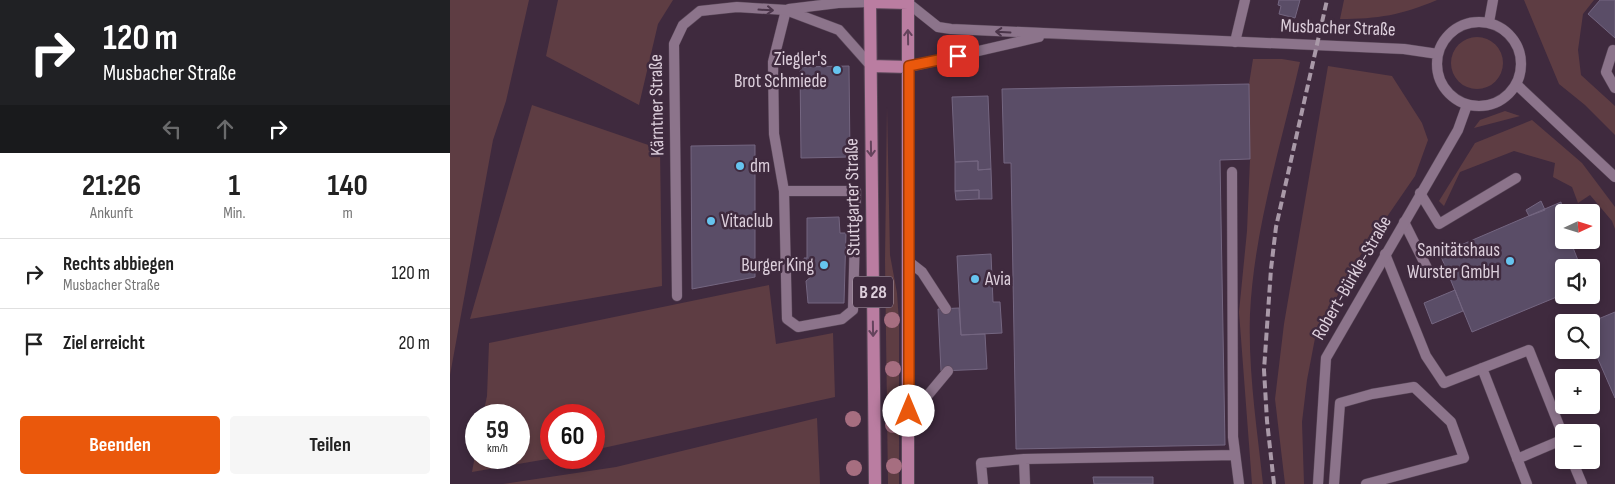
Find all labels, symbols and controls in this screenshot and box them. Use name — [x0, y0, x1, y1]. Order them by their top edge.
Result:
one-way arrow — [758, 5, 774, 14]
street label: Musbacher Straße — [1280, 14, 1396, 42]
text: 120 m — [103, 17, 178, 60]
icon: right — [20, 20, 85, 85]
one-way arrow — [995, 27, 1011, 36]
one-way arrow — [904, 29, 913, 45]
pin — [937, 35, 979, 77]
icon: arrive — [944, 42, 972, 70]
place label: Ziegler's Brot Schmiede — [734, 48, 827, 93]
street label: Kärntner Straße — [645, 54, 669, 156]
text: Musbacher Straße — [103, 60, 236, 87]
marker: Ziegler's Brot Schmiede — [831, 64, 843, 76]
icon: left — [158, 115, 186, 143]
icon: ahead — [211, 115, 239, 143]
icon: right — [264, 115, 292, 143]
street label: Stuttgarter Straße — [840, 138, 866, 256]
one-way arrow — [866, 141, 876, 157]
place label: dm — [750, 155, 770, 178]
marker: dm — [734, 160, 746, 172]
text: 21:26 — [82, 168, 141, 204]
text: 1 — [228, 168, 240, 204]
text: 140 — [328, 168, 368, 204]
text: Ankunft — [90, 204, 133, 223]
text: Min. — [223, 204, 245, 223]
text: m — [343, 204, 353, 223]
north arrow — [1555, 204, 1600, 249]
map controls — [1555, 204, 1600, 469]
place label: Vitaclub — [721, 210, 773, 233]
street label: Robert-Bürkle-Straße — [1307, 212, 1397, 344]
marker: Vitaclub — [705, 215, 717, 227]
place label: Sanitätshaus Wurster GmbH — [1407, 239, 1500, 284]
text: Rechts abbiegen — [63, 253, 174, 276]
place label: Burger King — [741, 254, 814, 277]
marker: Sanitätshaus Wurster GmbH — [1504, 255, 1516, 267]
marker: Burger King — [818, 259, 830, 271]
button: sound — [1555, 259, 1600, 304]
icon: right — [20, 260, 48, 288]
text: 120 m — [392, 262, 430, 285]
place label: Avia — [984, 268, 1011, 291]
marker: Avia — [969, 273, 981, 285]
text: Musbacher Straße — [63, 276, 160, 295]
road number: B 28 — [853, 276, 893, 308]
button: search — [1555, 314, 1600, 359]
one-way arrow — [868, 321, 878, 337]
icon: arrive — [20, 330, 48, 358]
text: Ziel erreicht — [63, 332, 145, 355]
text: 20 m — [398, 332, 430, 355]
button: + — [1555, 369, 1600, 414]
position arrow — [882, 384, 934, 436]
speed limit sign: 60 — [540, 404, 605, 469]
text: 59 — [486, 415, 509, 446]
button: Beenden — [20, 416, 220, 474]
button: Teilen — [230, 416, 430, 474]
button: − — [1555, 424, 1600, 469]
text: km/h — [487, 441, 508, 456]

